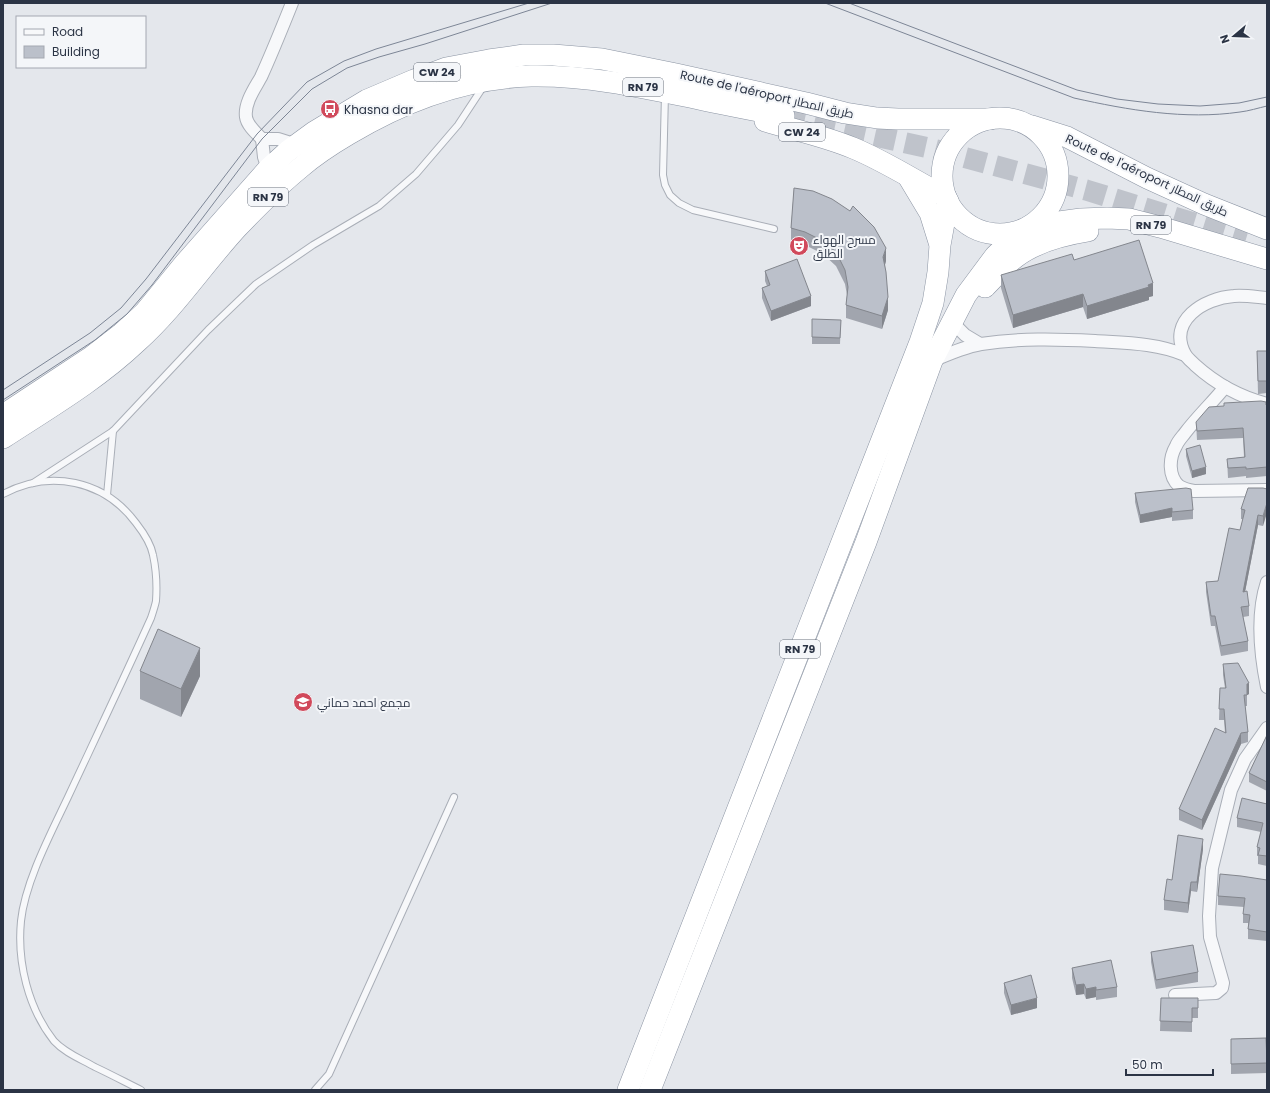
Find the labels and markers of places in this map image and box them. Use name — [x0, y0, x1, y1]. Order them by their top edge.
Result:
bus stop icon: Khasna dar — [319, 98, 341, 120]
place label: Khasna dar — [344, 101, 413, 118]
place label: مسرح الهواء الطلق — [813, 231, 876, 262]
theatre icon: مسرح الهواء الطلق — [788, 235, 810, 257]
school or university icon: مجمع احمد حماني — [292, 691, 314, 713]
place label: مجمع احمد حماني — [317, 694, 411, 713]

